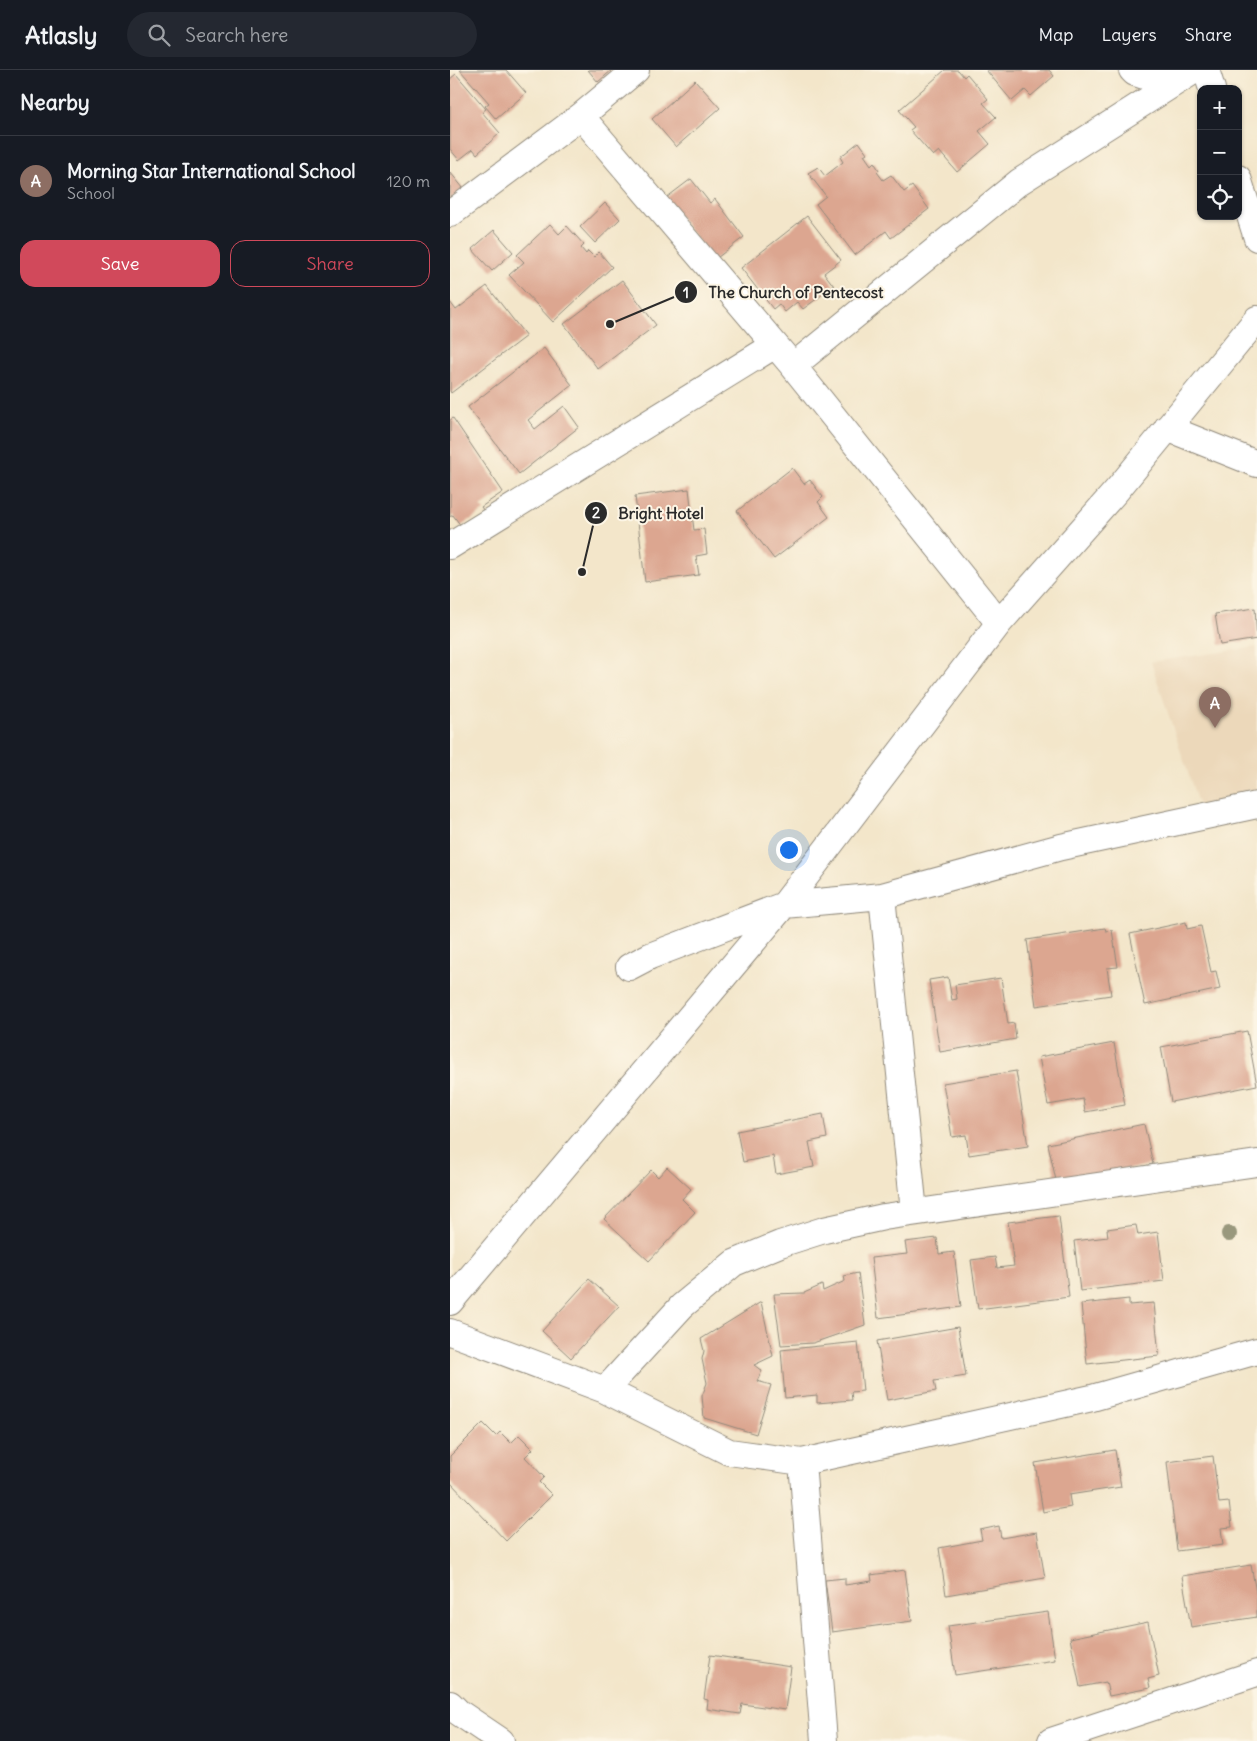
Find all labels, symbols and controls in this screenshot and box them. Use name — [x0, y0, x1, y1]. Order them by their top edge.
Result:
search box — [127, 12, 477, 57]
text: Atlasly — [25, 20, 97, 50]
icon: search — [145, 21, 173, 49]
text: Search here — [185, 23, 288, 47]
text: Map — [1038, 23, 1073, 46]
text: Layers — [1101, 23, 1157, 46]
text: Share — [1185, 23, 1232, 46]
map controls — [1197, 85, 1242, 220]
button: + — [1197, 85, 1242, 130]
text: Nearby — [20, 89, 90, 116]
button: − — [1197, 130, 1242, 175]
text: Morning Star International School — [67, 159, 356, 183]
text: A — [31, 171, 41, 191]
text: 120 m — [387, 171, 430, 191]
button: locate — [1197, 175, 1242, 220]
text: School — [67, 183, 115, 203]
button: Save — [20, 240, 220, 287]
button: Share — [230, 240, 430, 287]
callout: The Church of Pentecost — [673, 277, 893, 308]
text: The Church of Pentecost — [709, 282, 884, 302]
text: 1 — [683, 283, 689, 302]
callout: Bright Hotel — [583, 498, 714, 529]
text: 2 — [592, 503, 600, 522]
text: Bright Hotel — [618, 503, 704, 524]
pin: A — [1199, 687, 1231, 728]
your location — [776, 837, 802, 863]

